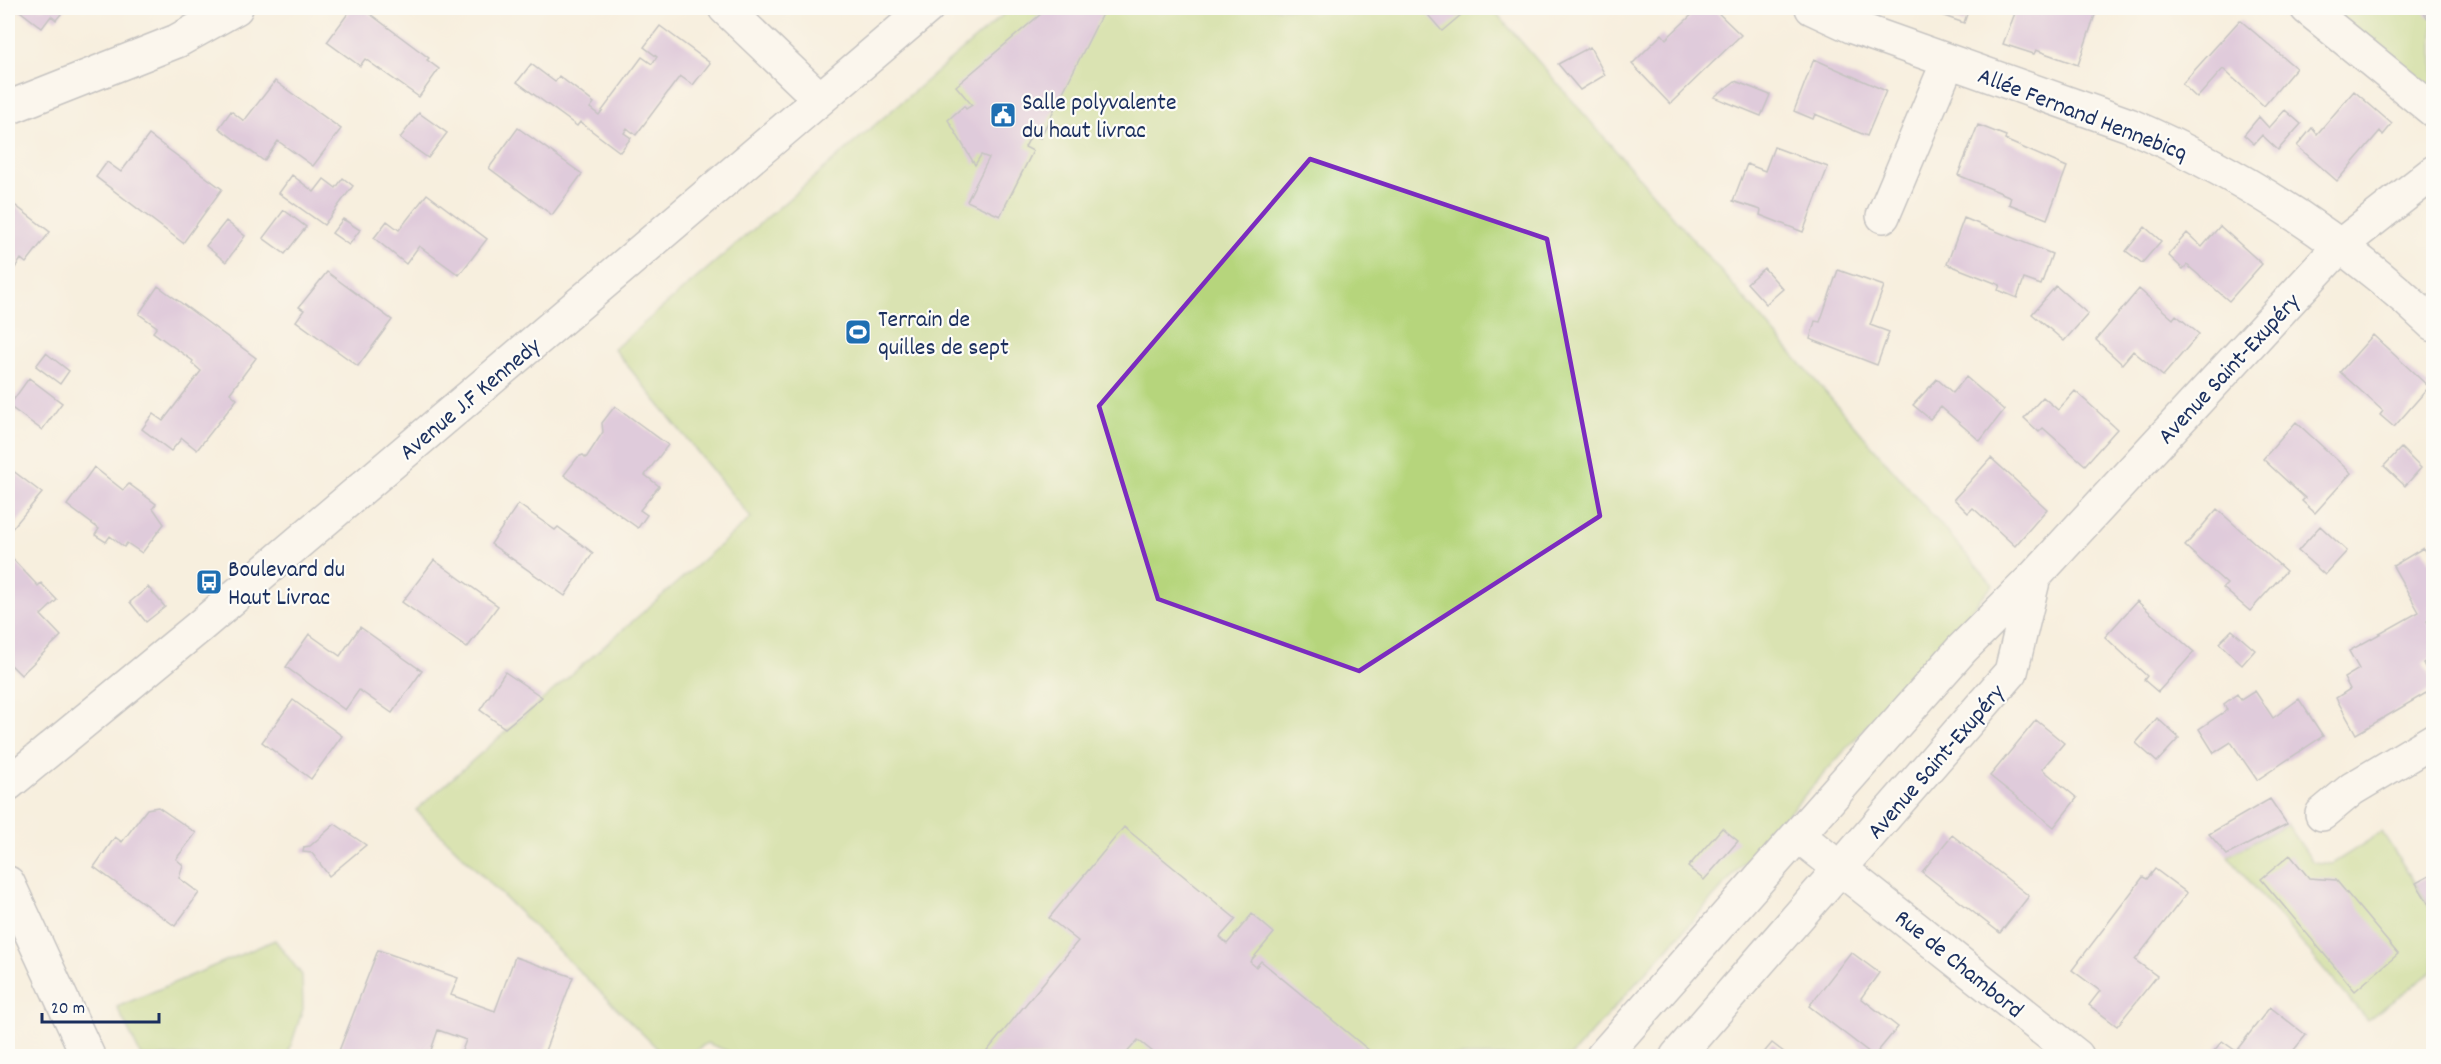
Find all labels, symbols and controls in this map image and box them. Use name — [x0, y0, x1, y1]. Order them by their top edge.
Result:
street label: Allée Fernand Hennebicq — [1972, 60, 2192, 171]
place label: Salle polyvalente du haut livrac — [1022, 87, 1177, 149]
public building icon: Salle polyvalente du haut livrac — [988, 100, 1018, 130]
street label: Avenue Saint-Exupéry — [2151, 286, 2310, 453]
place label: Terrain de quilles de sept — [878, 304, 1009, 366]
sports icon: Terrain de quilles de sept — [843, 317, 873, 347]
street label: Avenue J.F Kennedy — [393, 330, 550, 470]
place label: Boulevard du Haut Livrac — [228, 554, 345, 616]
bus stop icon: Boulevard du Haut Livrac — [194, 567, 224, 597]
street label: Avenue Saint-Exupéry — [1860, 677, 2015, 848]
street label: Rue de Chambord — [1886, 903, 2030, 1028]
scale bar — [42, 986, 159, 1024]
text: 20 m — [51, 997, 85, 1022]

